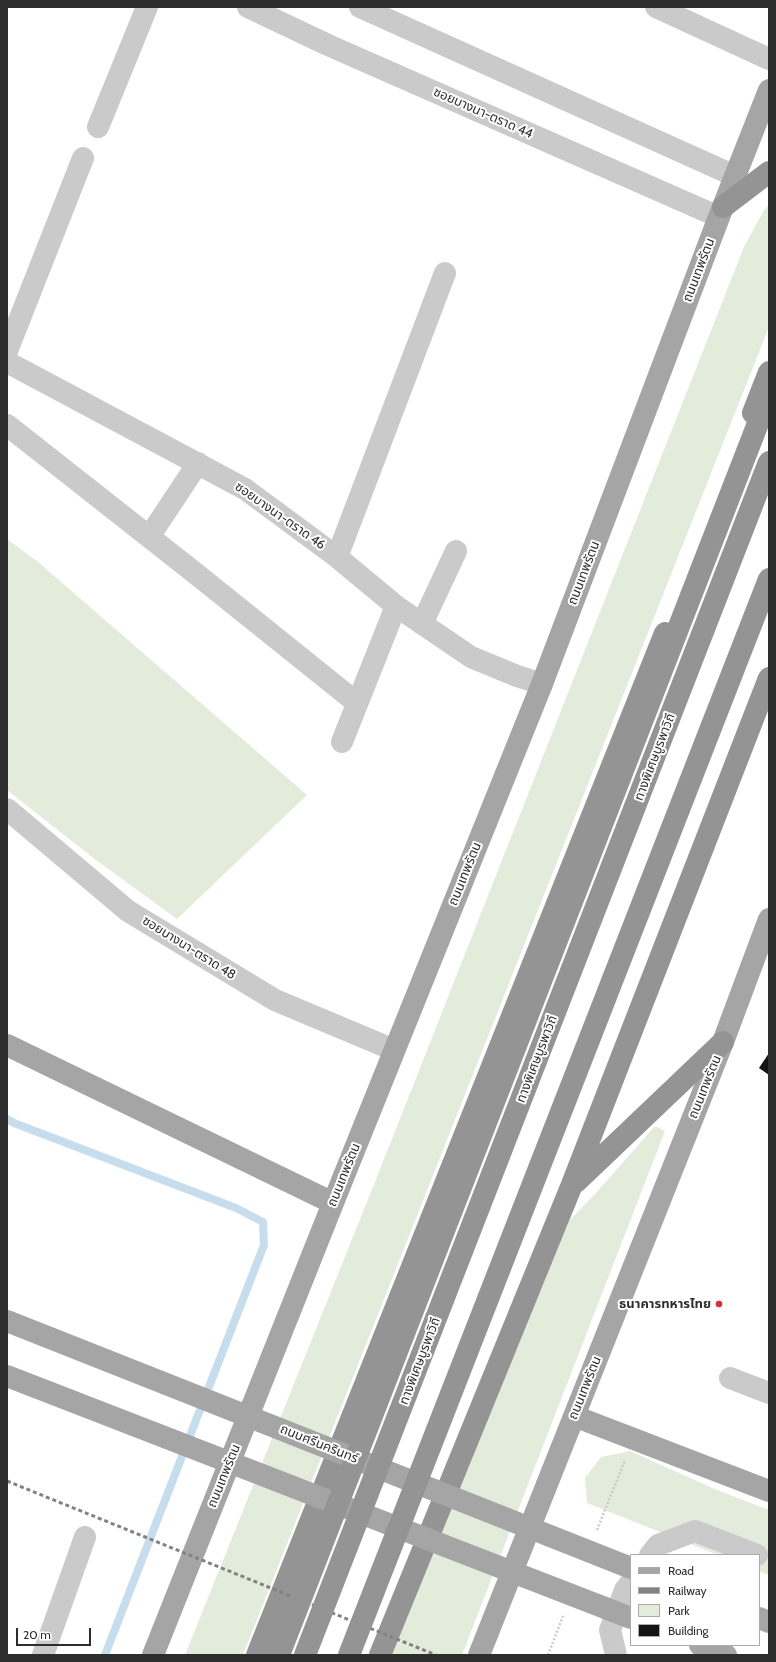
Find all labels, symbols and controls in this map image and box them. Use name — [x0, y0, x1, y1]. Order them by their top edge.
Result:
street label: ซอยบางนา-ตราด 44 — [431, 84, 535, 142]
street label: ถนนเทพรัตน — [680, 236, 718, 304]
street label: ซอยบางนา-ตราด 46 — [232, 479, 328, 553]
street label: ถนนเทพรัตน — [565, 539, 603, 607]
street label: ทางพิเศษบูรพาวิถี — [631, 711, 679, 803]
street label: ถนนเทพรัตน — [445, 840, 485, 908]
street label: ซอยบางนา-ตราด 48 — [139, 913, 239, 983]
street label: ทางพิเศษบูรพาวิถี — [513, 1013, 561, 1105]
street label: ถนนเทพรัตน — [685, 1053, 725, 1121]
street label: ถนนเทพรัตน — [324, 1141, 364, 1209]
place label: ธนาคารทหารไทย — [619, 1296, 711, 1312]
marker: ธนาคารทหารไทย — [714, 1299, 724, 1309]
street label: ทางพิเศษบูรพาวิถี — [396, 1315, 444, 1407]
street label: ถนนเทพรัตน — [565, 1354, 605, 1422]
street label: ถนนศรีนครินทร์ — [278, 1421, 360, 1467]
street label: ถนนเทพรัตน — [204, 1442, 244, 1510]
legend — [630, 1554, 760, 1646]
text: Road — [668, 1563, 694, 1578]
text: Railway — [668, 1583, 706, 1598]
text: Park — [668, 1603, 690, 1618]
scale bar — [18, 1620, 93, 1646]
text: Building — [668, 1623, 709, 1638]
text: 20 m — [23, 1627, 51, 1642]

